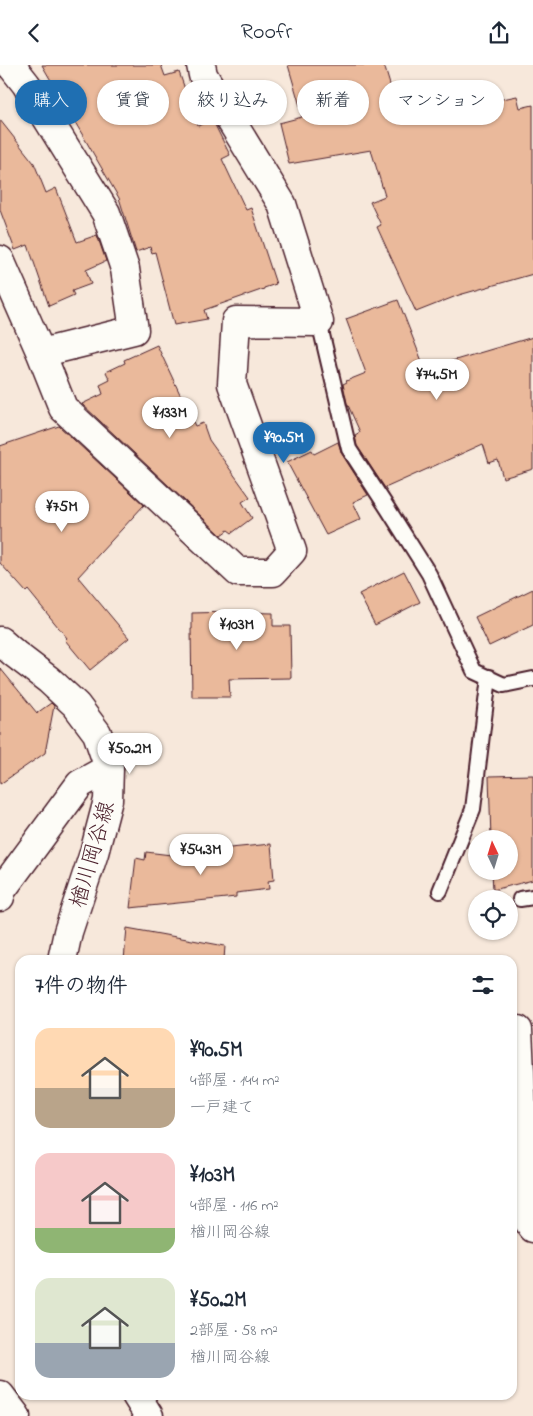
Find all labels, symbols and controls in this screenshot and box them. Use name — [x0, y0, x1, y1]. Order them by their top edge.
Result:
text: Roofr — [241, 17, 292, 49]
icon: back — [20, 19, 48, 47]
icon: share — [485, 19, 513, 47]
chip: 購入 — [15, 80, 87, 125]
chip: 賃貸 — [97, 80, 169, 125]
chip: 絞り込み — [179, 80, 287, 125]
chip: 新着 — [297, 80, 369, 125]
chip: マンション — [379, 80, 504, 125]
pin: ¥74.5M — [396, 359, 478, 401]
text: ¥74.5M — [416, 363, 458, 387]
pin: ¥133M — [135, 397, 205, 439]
text: ¥133M — [153, 401, 187, 425]
pin: ¥90.5M — [243, 421, 325, 464]
text: ¥90.5M — [264, 426, 304, 450]
pin: ¥75M — [32, 491, 92, 533]
text: ¥75M — [46, 495, 78, 519]
pin: ¥103M — [202, 609, 272, 651]
text: ¥103M — [220, 613, 254, 637]
pin: ¥50.2M — [89, 733, 171, 775]
text: ¥50.2M — [108, 737, 152, 761]
street label: 楢川岡谷線 — [63, 798, 124, 912]
north arrow — [468, 830, 518, 880]
map controls — [468, 830, 518, 940]
pin: ¥54.3M — [160, 833, 242, 876]
text: ¥54.3M — [180, 838, 222, 862]
button: locate — [468, 890, 518, 940]
icon: filters — [469, 971, 497, 999]
text: 7件の物件 — [35, 972, 128, 1002]
text: ¥90.5M — [190, 1036, 243, 1066]
icon: home — [75, 1048, 135, 1108]
text: 4部屋 · 144 m² — [190, 1069, 279, 1093]
text: 一戸建て — [190, 1096, 254, 1120]
text: ¥103M — [190, 1161, 235, 1191]
icon: home — [75, 1173, 135, 1233]
text: 4部屋 · 116 m² — [190, 1194, 278, 1218]
text: 楢川岡谷線 — [190, 1221, 270, 1245]
text: ¥50.2M — [190, 1286, 247, 1316]
icon: home — [75, 1298, 135, 1358]
text: 2部屋 · 58 m² — [190, 1319, 278, 1343]
text: 楢川岡谷線 — [190, 1346, 270, 1370]

